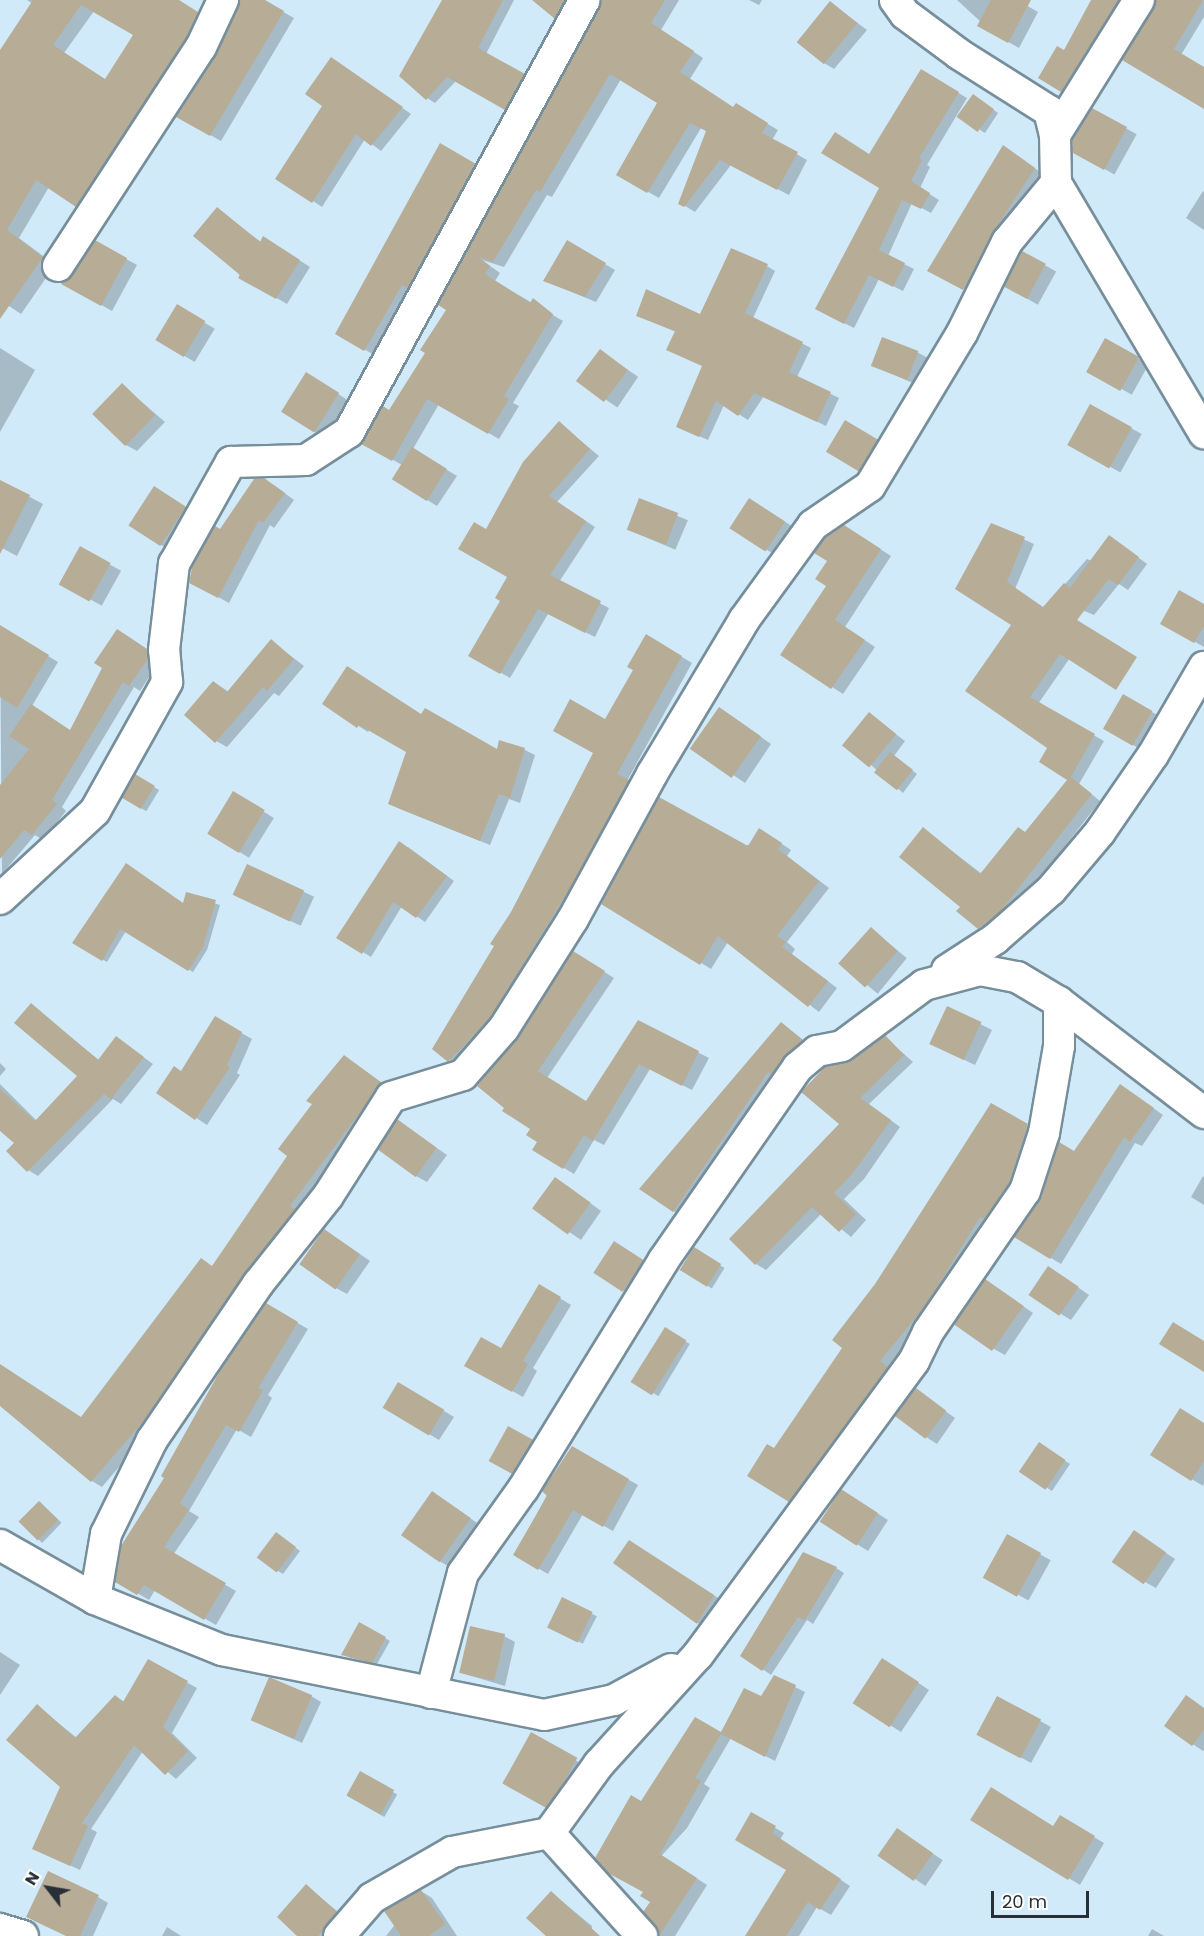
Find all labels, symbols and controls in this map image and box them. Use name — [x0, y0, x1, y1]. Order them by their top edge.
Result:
north arrow — [18, 1858, 78, 1918]
text: N — [19, 1867, 45, 1890]
scale bar — [994, 1879, 1092, 1917]
text: 20 m — [1002, 1889, 1047, 1914]

